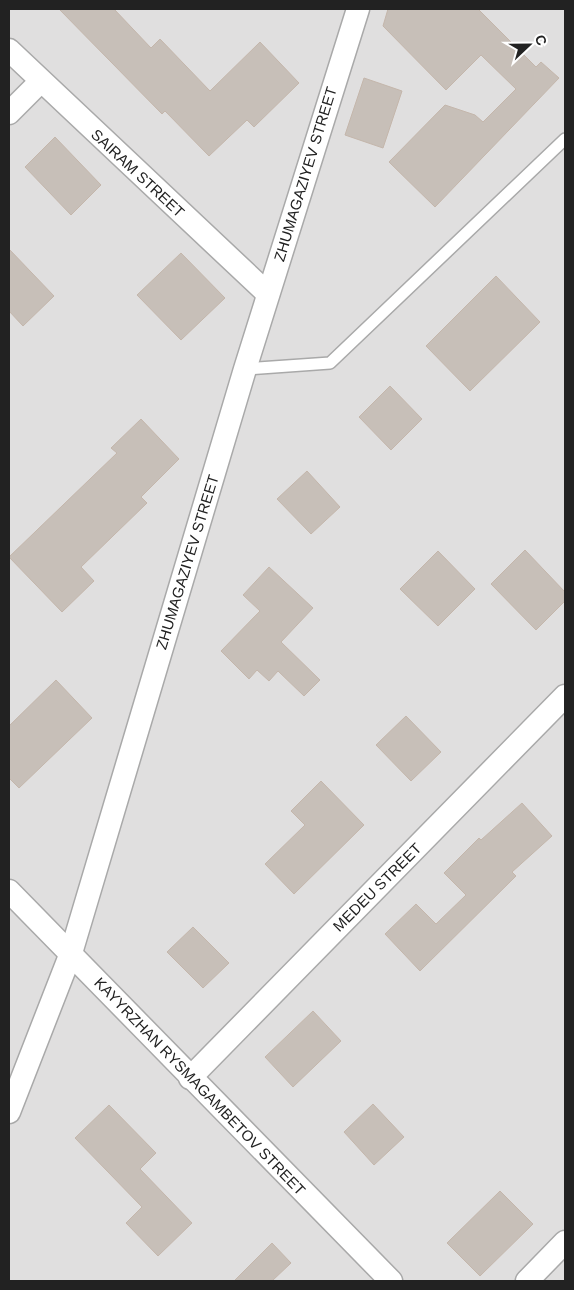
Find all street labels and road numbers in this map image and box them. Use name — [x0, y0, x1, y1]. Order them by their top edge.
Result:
street label: ZHUMAGAZIYEV STREET — [270, 85, 340, 263]
street label: SAIRAM STREET — [88, 126, 188, 220]
street label: ZHUMAGAZIYEV STREET — [152, 473, 222, 651]
street label: MEDEU STREET — [329, 839, 425, 935]
street label: KAYYRZHAN RYSMAGAMBETOV STREET — [91, 974, 309, 1198]

